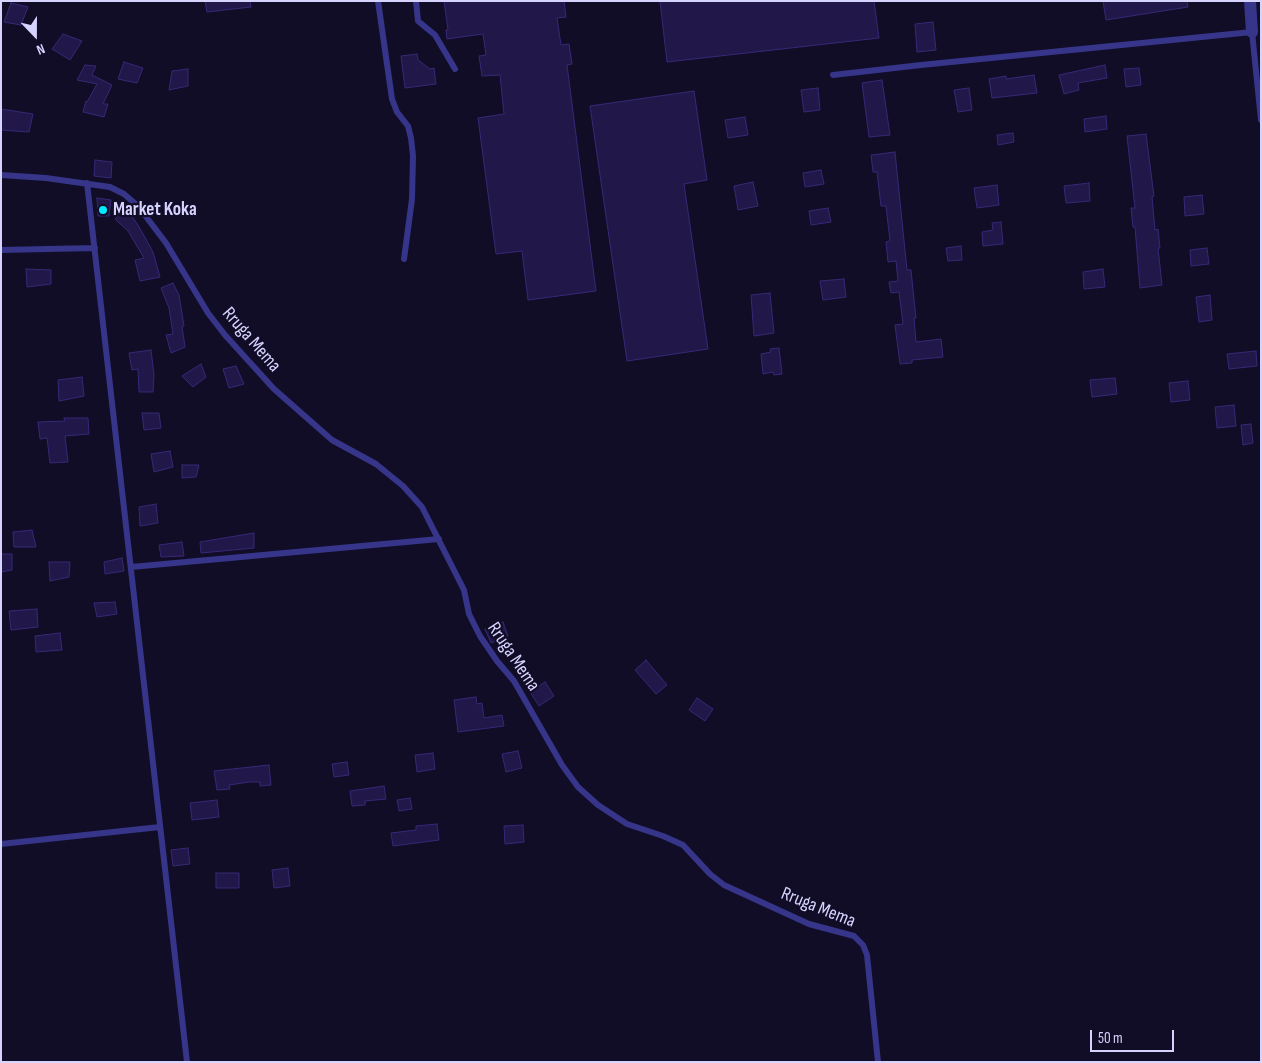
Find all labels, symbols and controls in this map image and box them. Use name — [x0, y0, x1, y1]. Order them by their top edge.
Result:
north arrow — [10, 10, 60, 60]
text: N — [34, 40, 47, 59]
place label: Market Koka — [113, 199, 197, 221]
marker: Market Koka — [97, 204, 109, 216]
street label: Rruga Mema — [217, 303, 285, 377]
street label: Rruga Mema — [482, 618, 544, 696]
street label: Rruga Mema — [777, 883, 859, 933]
scale bar — [1092, 1020, 1176, 1052]
text: 50 m — [1098, 1029, 1123, 1048]

